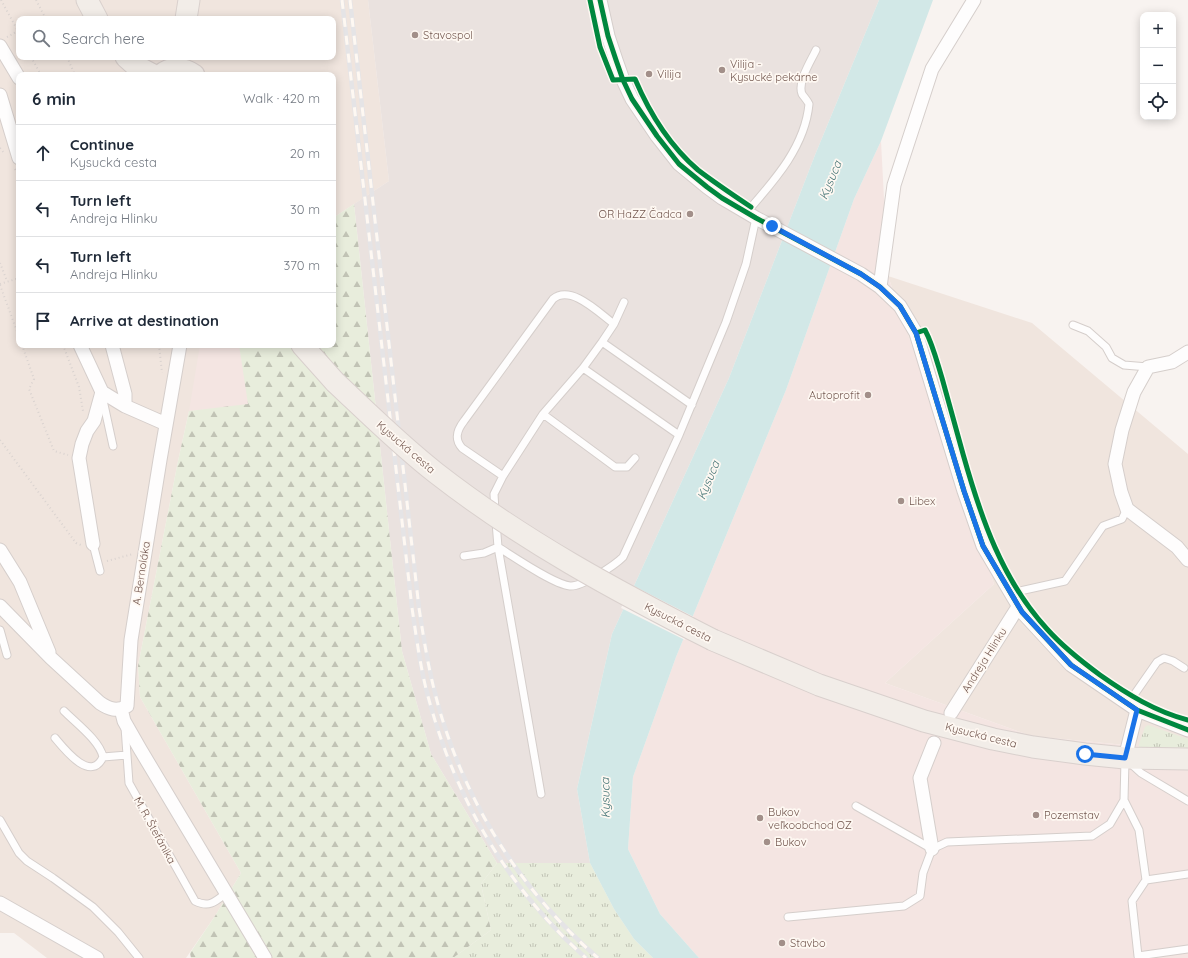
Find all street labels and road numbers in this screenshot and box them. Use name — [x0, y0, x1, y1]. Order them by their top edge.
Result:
street label: Kysucká cesta — [374, 418, 438, 476]
street label: A. Bernoláka — [129, 540, 153, 606]
street label: Kysucká cesta — [642, 599, 714, 645]
street label: Andreja Hlinku — [958, 625, 1010, 695]
street label: Kysucká cesta — [944, 719, 1018, 751]
street label: M. R. Štefánika — [131, 794, 179, 866]

